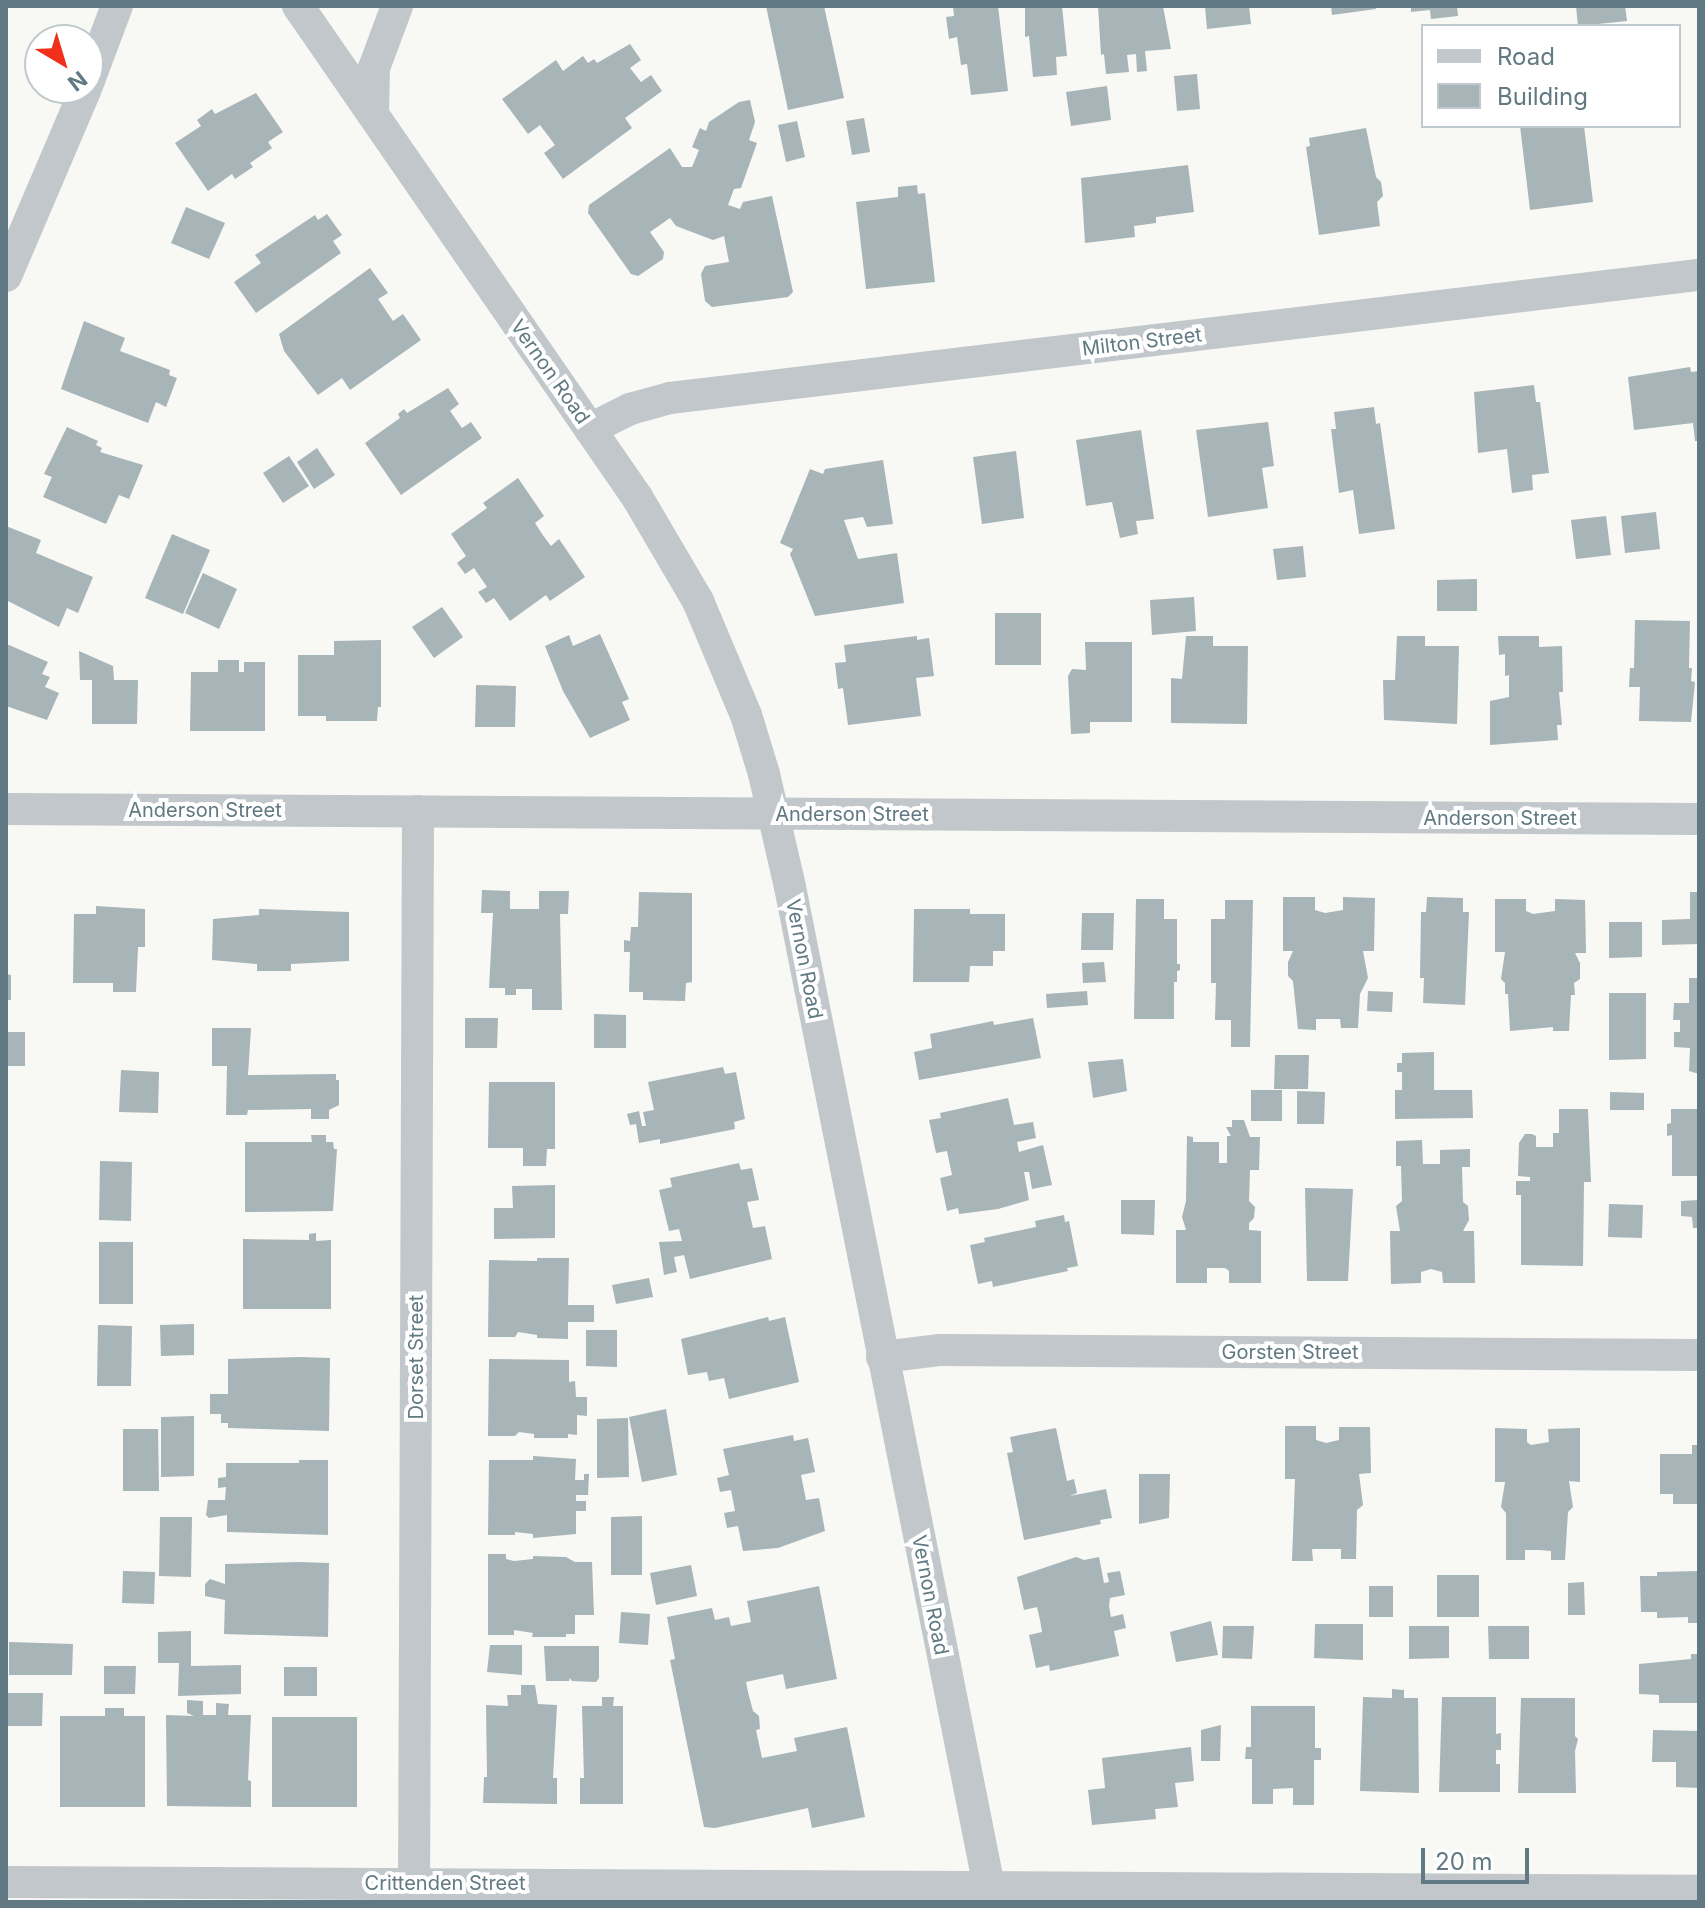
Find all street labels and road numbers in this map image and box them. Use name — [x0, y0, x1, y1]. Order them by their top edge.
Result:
street label: Vernon Road — [505, 315, 595, 429]
street label: Milton Street — [1081, 323, 1203, 361]
street label: Anderson Street — [128, 798, 282, 822]
street label: Anderson Street — [775, 802, 929, 826]
street label: Anderson Street — [1423, 806, 1577, 830]
street label: Vernon Road — [781, 897, 827, 1021]
street label: Dorset Street — [404, 1295, 428, 1419]
street label: Gorsten Street — [1222, 1340, 1358, 1364]
street label: Vernon Road — [907, 1533, 953, 1657]
street label: Crittenden Street — [365, 1871, 525, 1895]

